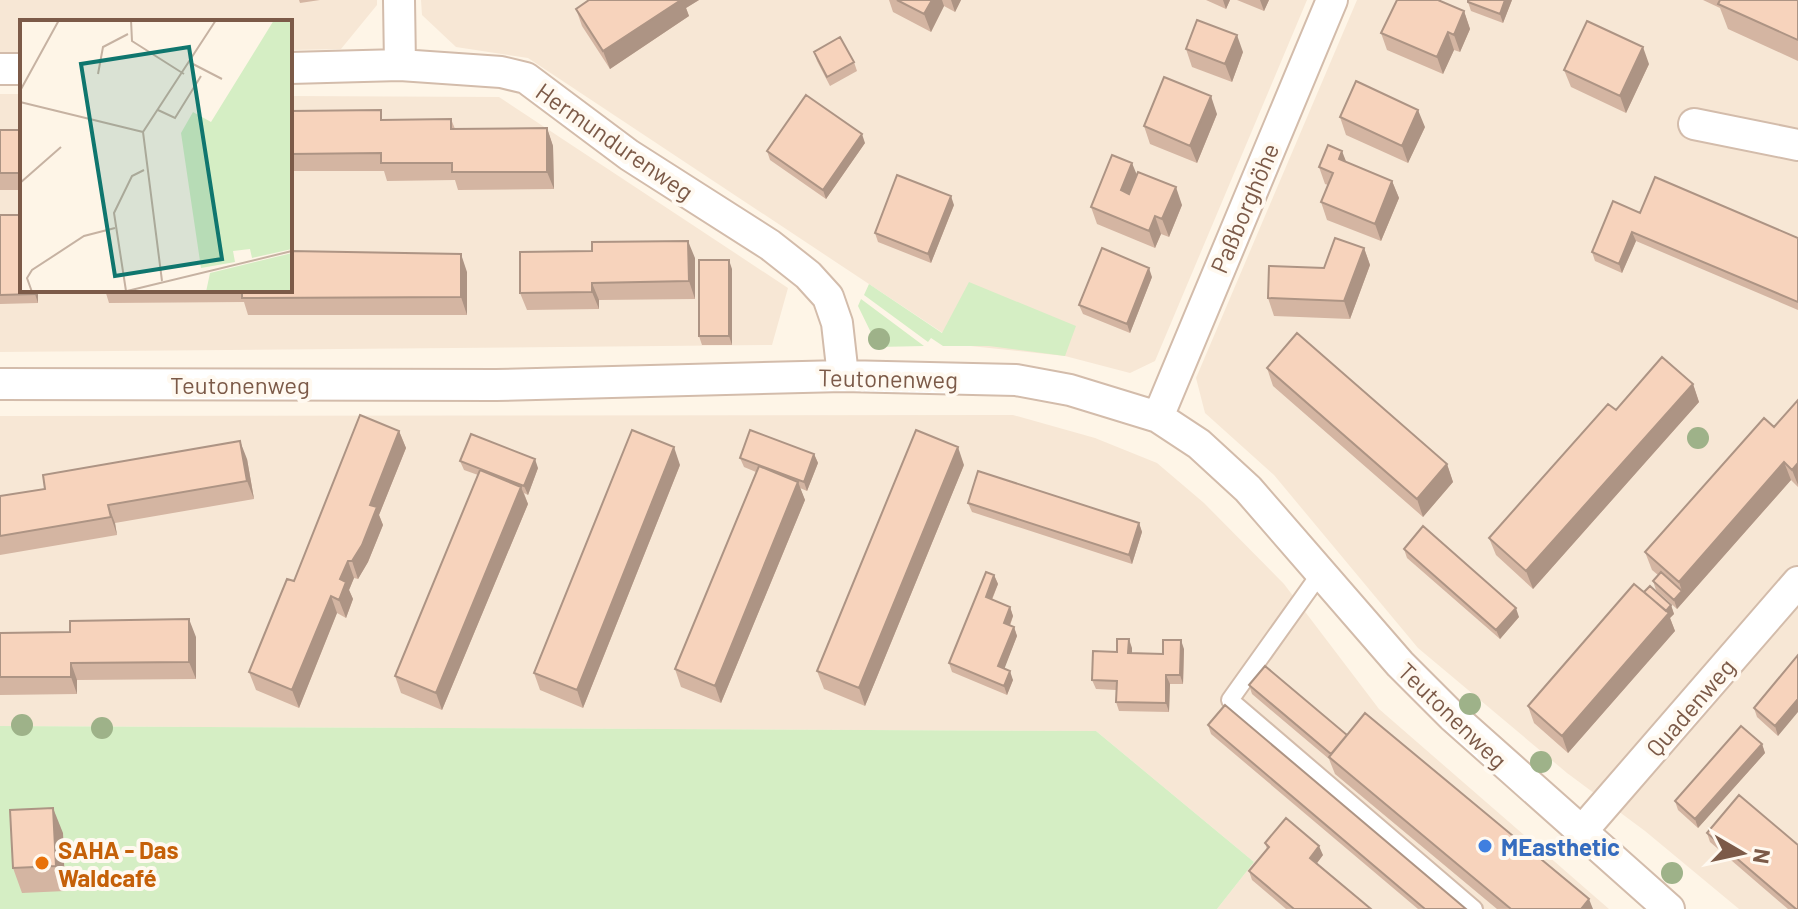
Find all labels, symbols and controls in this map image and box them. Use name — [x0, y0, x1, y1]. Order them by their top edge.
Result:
inset map — [20, 20, 292, 292]
street label: Hermundurenweg — [531, 76, 699, 206]
street label: Paßborghöhe — [1204, 139, 1284, 277]
street label: Teutonenweg — [818, 362, 958, 394]
street label: Teutonenweg — [170, 370, 310, 399]
street label: Quadenweg — [1640, 652, 1740, 762]
street label: Teutonenweg — [1393, 656, 1513, 774]
north arrow — [1702, 813, 1782, 893]
place label: MEasthetic — [1501, 832, 1620, 861]
place label: SAHA - Das Waldcafé — [58, 835, 179, 892]
marker: MEasthetic — [1476, 837, 1494, 855]
text: N — [1749, 847, 1777, 866]
marker: SAHA - Das Waldcafé — [33, 854, 51, 872]

